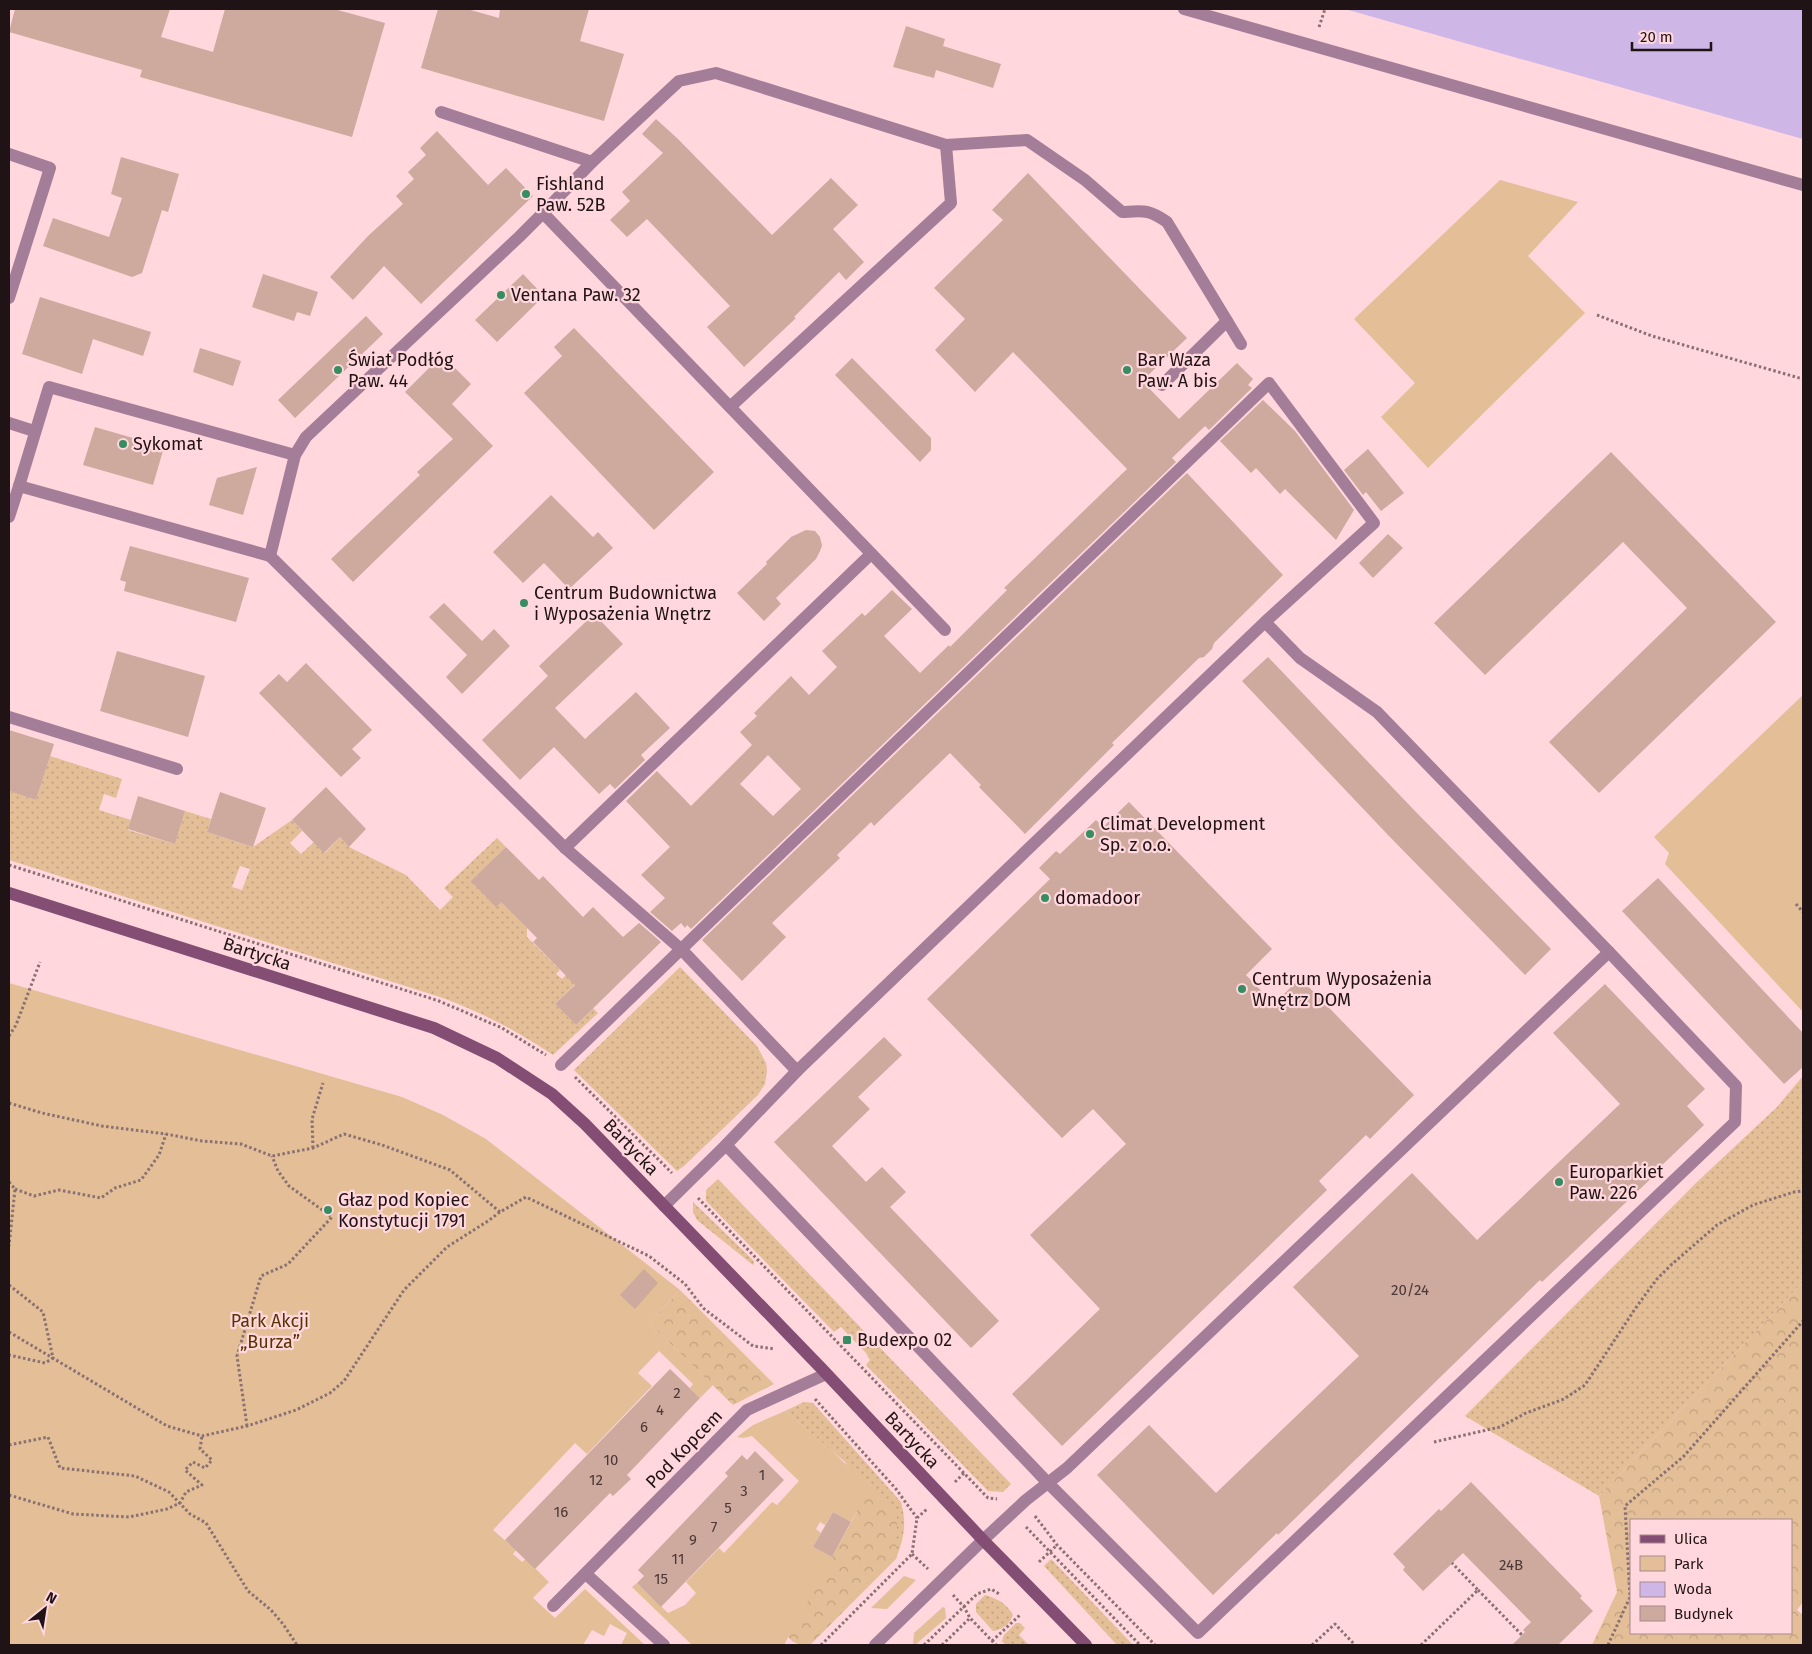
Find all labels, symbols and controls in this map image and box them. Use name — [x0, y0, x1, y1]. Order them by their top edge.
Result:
scale bar — [1632, 20, 1711, 52]
text: 20 m — [1640, 28, 1673, 46]
place label: Fishland Paw. 52B — [536, 173, 606, 216]
marker: Fishland Paw. 52B — [520, 188, 532, 200]
place label: Ventana Paw. 32 — [511, 284, 641, 306]
marker: Ventana Paw. 32 — [495, 289, 507, 301]
place label: Świat Podłóg Paw. 44 — [348, 349, 454, 392]
place label: Bar Waza Paw. A bis — [1137, 349, 1217, 392]
marker: Świat Podłóg Paw. 44 — [332, 364, 344, 376]
marker: Bar Waza Paw. A bis — [1121, 364, 1133, 376]
place label: Sykomat — [133, 433, 203, 455]
marker: Sykomat — [117, 438, 129, 450]
place label: Centrum Budownictwa i Wyposażenia Wnętrz — [534, 582, 717, 625]
marker: Centrum Budownictwa i Wyposażenia Wnętrz — [518, 597, 530, 609]
place label: Climat Development Sp. z o.o. — [1100, 813, 1266, 856]
marker: Climat Development Sp. z o.o. — [1084, 828, 1096, 840]
place label: domadoor — [1055, 887, 1140, 909]
marker: domadoor — [1039, 892, 1051, 904]
street label: Bartycka — [220, 933, 294, 975]
place label: Centrum Wyposażenia Wnętrz DOM — [1252, 968, 1432, 1011]
marker: Centrum Wyposażenia Wnętrz DOM — [1236, 983, 1248, 995]
street label: Bartycka — [599, 1114, 663, 1180]
place label: Europarkiet Paw. 226 — [1569, 1161, 1664, 1204]
marker: Europarkiet Paw. 226 — [1553, 1176, 1565, 1188]
place label: Głaz pod Kopiec Konstytucji 1791 — [338, 1189, 469, 1232]
marker: Głaz pod Kopiec Konstytucji 1791 — [322, 1204, 334, 1216]
house number: 20/24 — [1391, 1281, 1429, 1299]
park label: Park Akcji „Burza” — [231, 1310, 309, 1353]
place label: Budexpo 02 — [857, 1329, 952, 1351]
marker: Budexpo 02 — [841, 1334, 853, 1346]
house number: 2 — [673, 1384, 681, 1402]
house number: 4 — [656, 1401, 664, 1419]
street label: Pod Kopcem — [641, 1405, 727, 1493]
street label: Bartycka — [880, 1407, 944, 1473]
house number: 6 — [640, 1418, 648, 1436]
house number: 10 — [604, 1451, 618, 1469]
house number: 1 — [759, 1466, 765, 1484]
house number: 12 — [589, 1471, 603, 1489]
house number: 3 — [740, 1482, 748, 1500]
house number: 5 — [724, 1499, 732, 1517]
house number: 16 — [554, 1503, 568, 1521]
house number: 7 — [711, 1518, 718, 1536]
legend — [1630, 1519, 1792, 1634]
text: Ulica — [1674, 1530, 1708, 1548]
house number: 9 — [689, 1531, 697, 1549]
house number: 11 — [672, 1550, 684, 1568]
text: Park — [1674, 1555, 1704, 1573]
house number: 24B — [1499, 1556, 1523, 1574]
house number: 15 — [654, 1570, 668, 1588]
text: Woda — [1674, 1580, 1712, 1598]
north arrow — [20, 1584, 70, 1634]
text: N — [43, 1588, 60, 1608]
text: Budynek — [1674, 1605, 1733, 1623]

